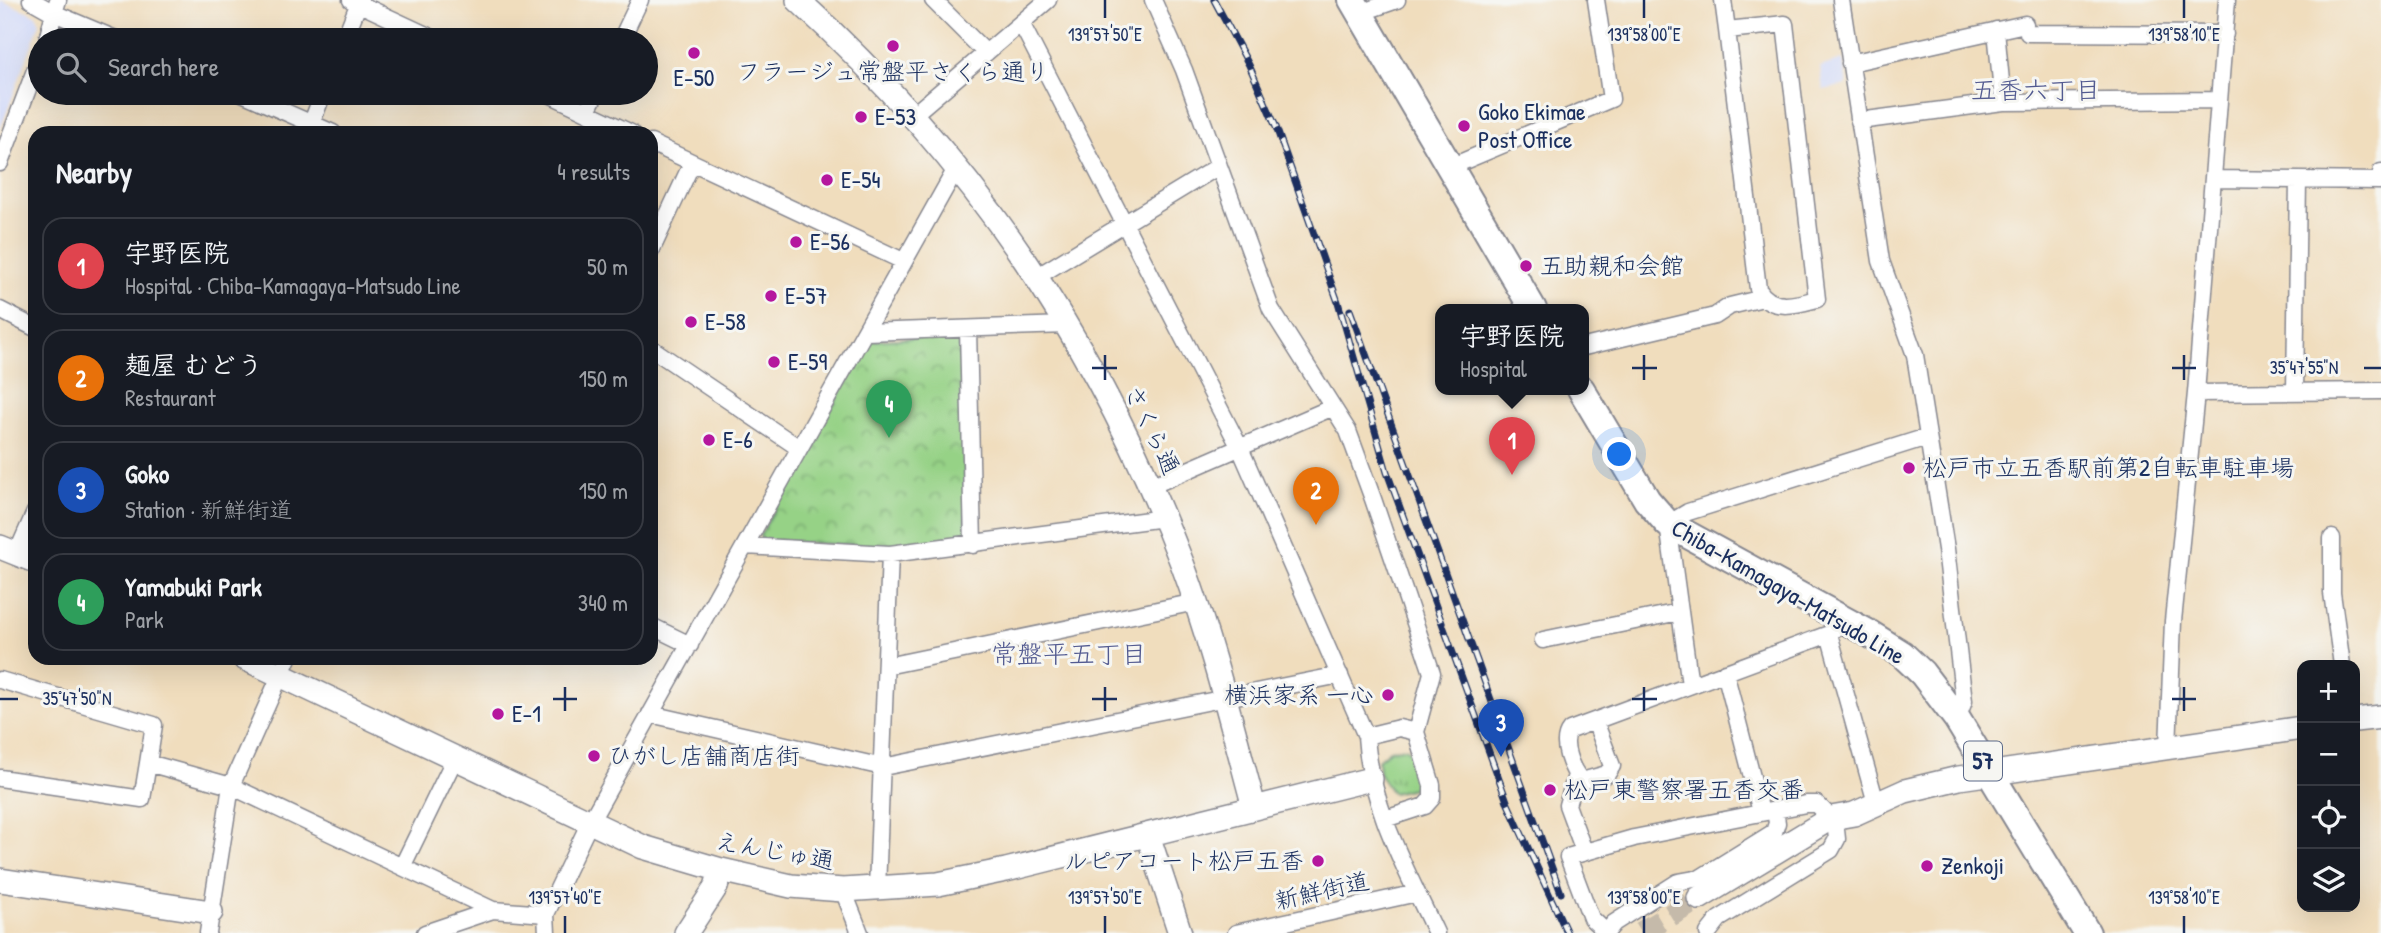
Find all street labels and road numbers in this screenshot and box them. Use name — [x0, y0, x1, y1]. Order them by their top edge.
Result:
street label: さくら通 — [1117, 379, 1188, 480]
street label: Chiba-Kamagaya-Matsudo Line — [1666, 511, 1911, 671]
road number: 57 — [1964, 741, 2002, 780]
street label: えんじゅ通 — [713, 824, 837, 876]
street label: 新鮮街道 — [1271, 864, 1372, 916]

